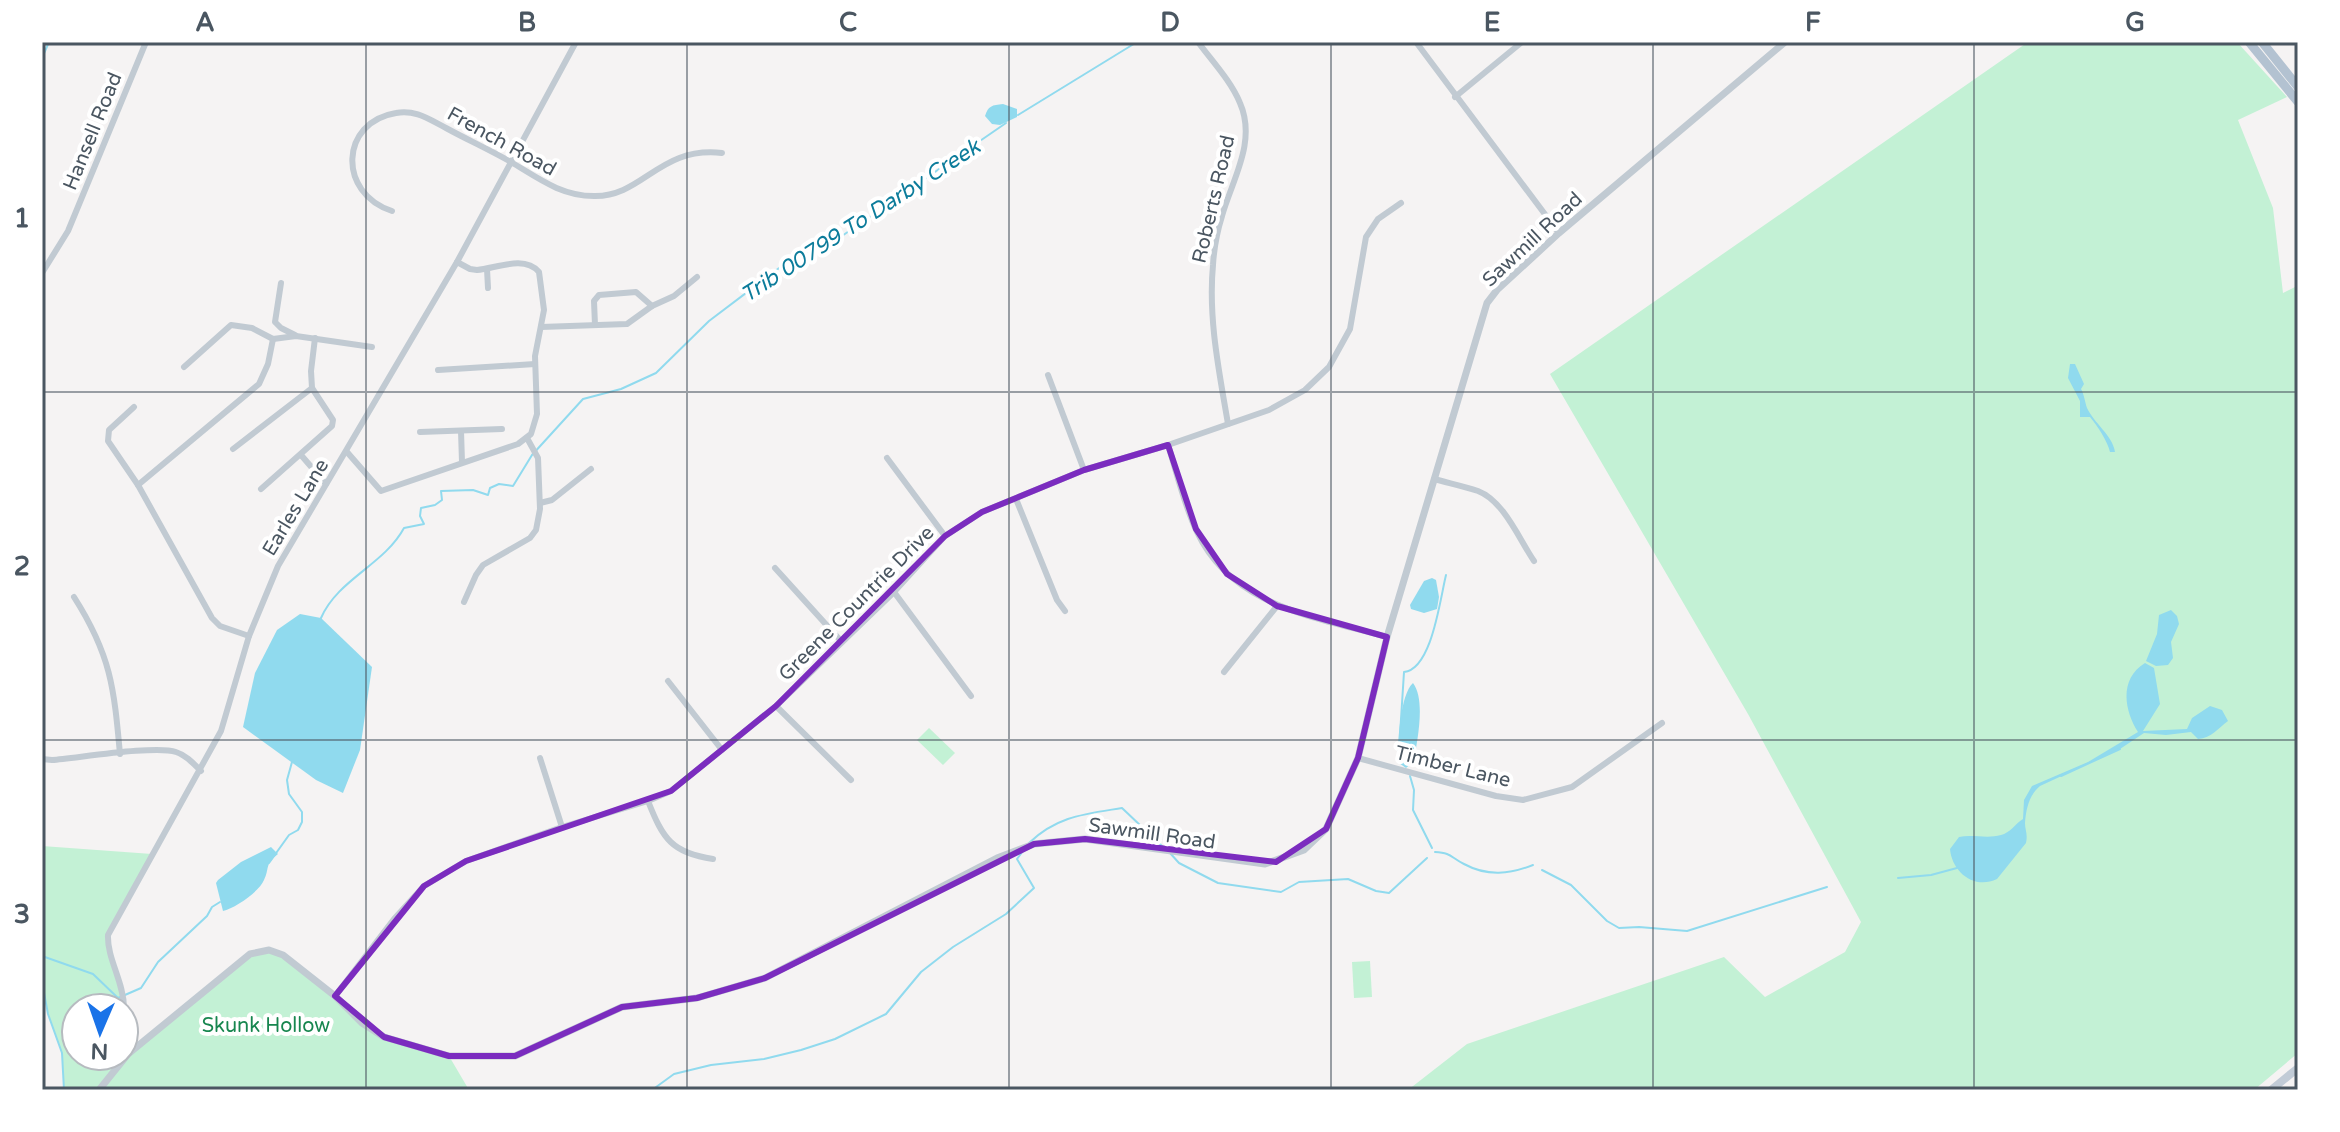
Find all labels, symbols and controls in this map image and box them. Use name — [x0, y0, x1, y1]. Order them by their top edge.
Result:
text: A — [195, 7, 215, 38]
text: B — [518, 7, 536, 38]
text: C — [839, 7, 857, 38]
text: D — [1160, 7, 1180, 38]
text: E — [1484, 7, 1500, 38]
text: F — [1805, 7, 1821, 38]
text: G — [2125, 7, 2145, 38]
street label: Hansell Road — [58, 69, 127, 194]
street label: French Road — [443, 102, 560, 182]
water label: Trib 00799 To Darby Creek — [736, 133, 987, 308]
street label: Roberts Road — [1188, 133, 1240, 266]
street label: Sawmill Road — [1478, 187, 1588, 292]
text: 1 — [14, 203, 30, 234]
street label: Earles Lane — [258, 455, 334, 560]
street label: Greene Countrie Drive — [774, 521, 939, 686]
text: 2 — [14, 551, 30, 582]
street label: Timber Lane — [1392, 741, 1513, 793]
street label: Sawmill Road — [1087, 813, 1217, 855]
text: 3 — [14, 899, 30, 930]
north arrow — [60, 992, 140, 1072]
park label: Skunk Hollow — [202, 1014, 330, 1038]
text: N — [90, 1038, 109, 1064]

